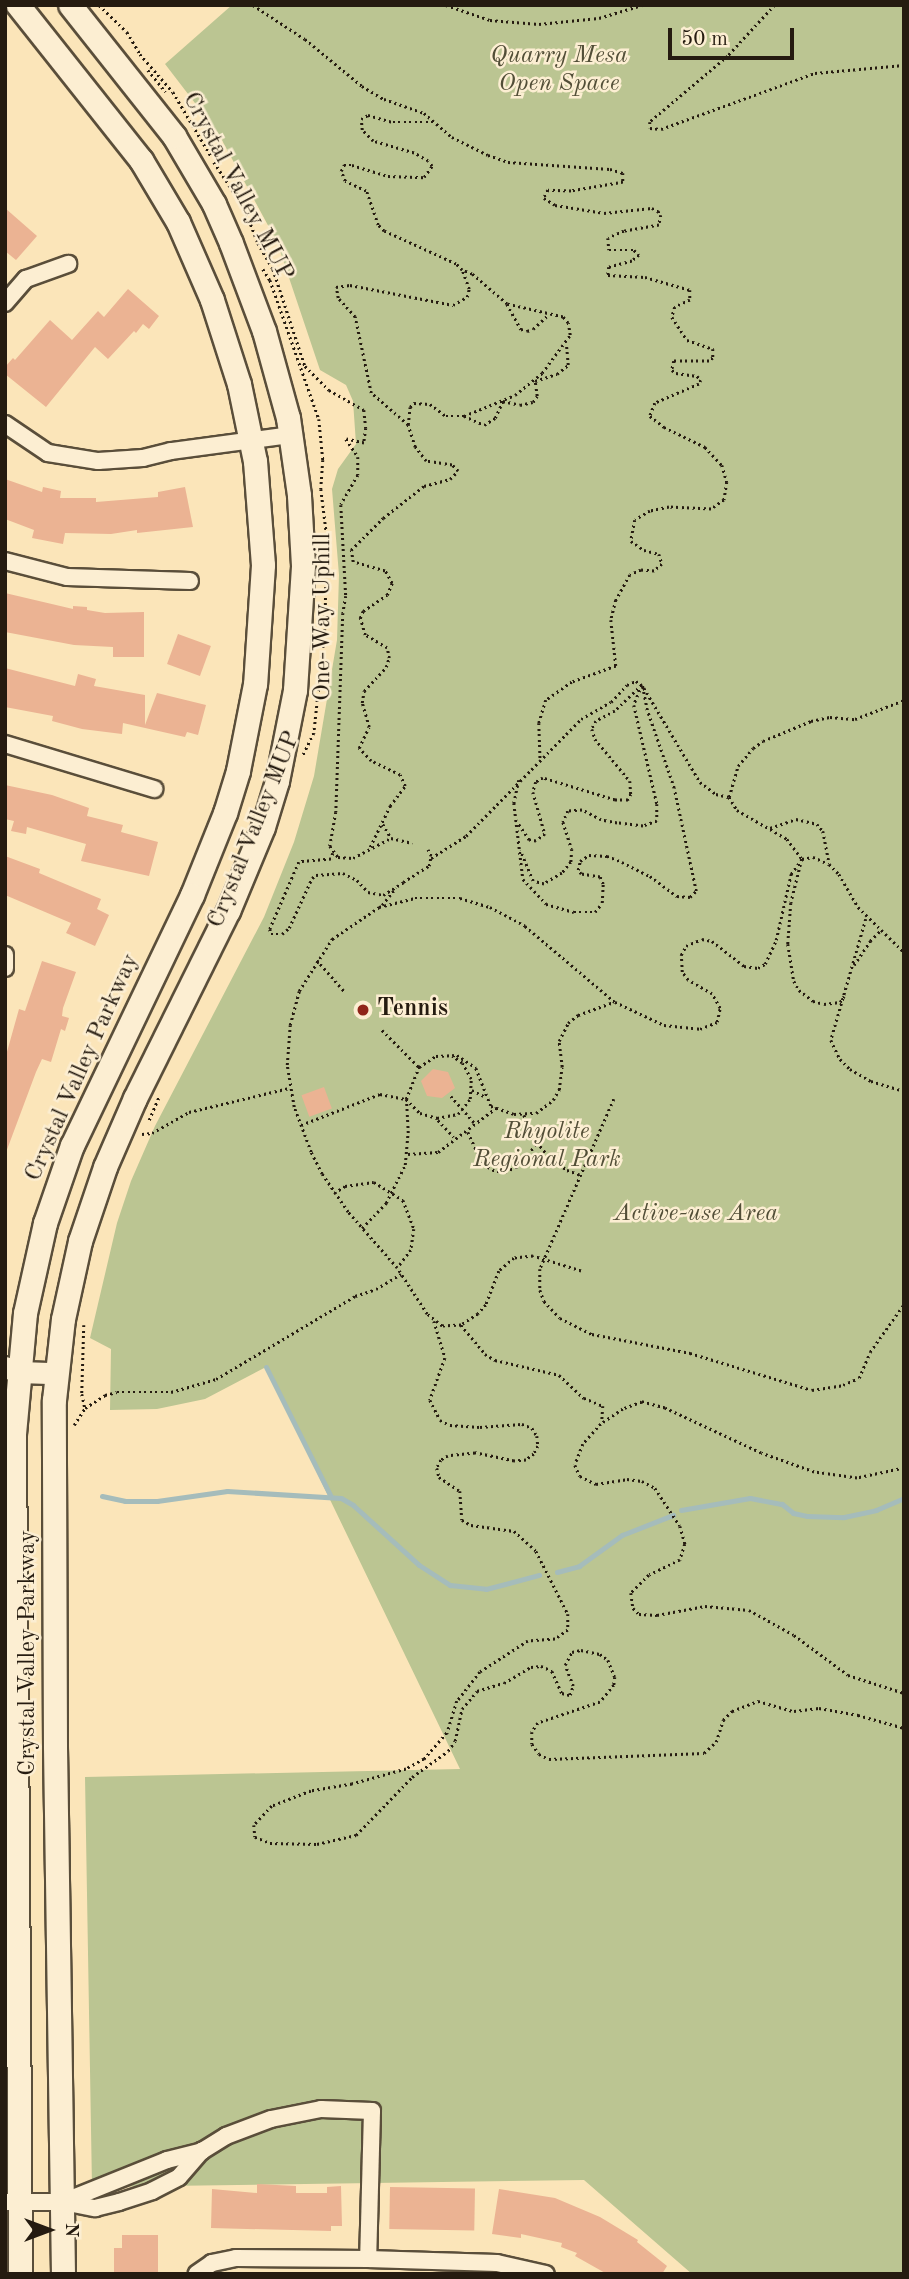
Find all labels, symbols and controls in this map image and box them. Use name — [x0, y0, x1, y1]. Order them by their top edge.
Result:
scale bar — [671, 14, 797, 58]
text: 50 m — [681, 29, 728, 50]
park label: Quarry Mesa Open Space — [490, 43, 628, 99]
street label: Crystal Valley MUP — [175, 88, 299, 286]
street label: One-Way Uphill — [310, 533, 338, 701]
street label: Crystal Valley MUP — [202, 727, 308, 933]
street label: Crystal Valley Parkway — [20, 950, 146, 1186]
place label: Tennis — [377, 996, 448, 1024]
marker: Tennis — [355, 1002, 371, 1018]
park label: Rhyolite Regional Park — [473, 1119, 621, 1175]
park label: Active-use Area — [614, 1201, 778, 1229]
street label: Crystal Valley Parkway — [15, 1530, 43, 1776]
north arrow — [14, 2195, 84, 2265]
text: N — [61, 2223, 80, 2237]

